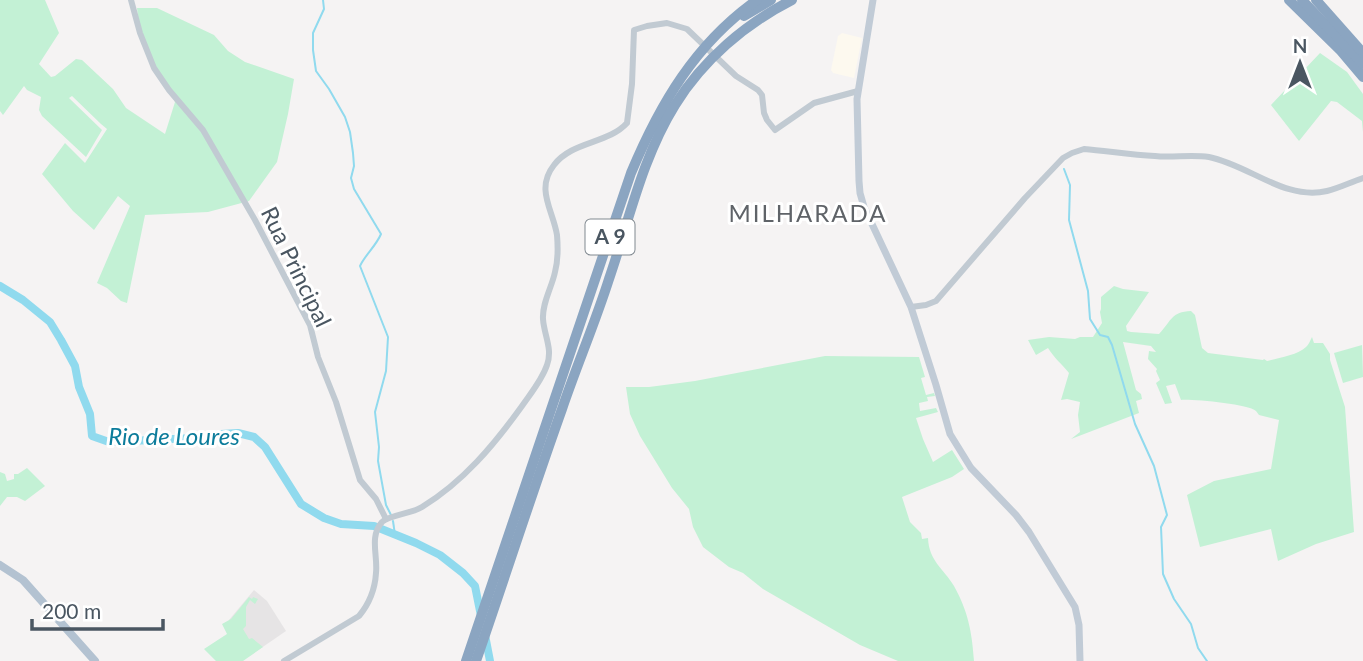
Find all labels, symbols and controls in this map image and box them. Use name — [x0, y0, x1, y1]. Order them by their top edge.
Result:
north arrow — [1265, 28, 1335, 98]
text: N — [1293, 34, 1307, 57]
district label: MILHARADA — [728, 198, 888, 227]
street label: Rua Principal — [256, 202, 338, 331]
road number: A 9 — [586, 219, 634, 254]
water label: Rio de Loures — [108, 421, 240, 450]
scale bar — [32, 588, 163, 632]
text: 200 m — [42, 598, 101, 623]

